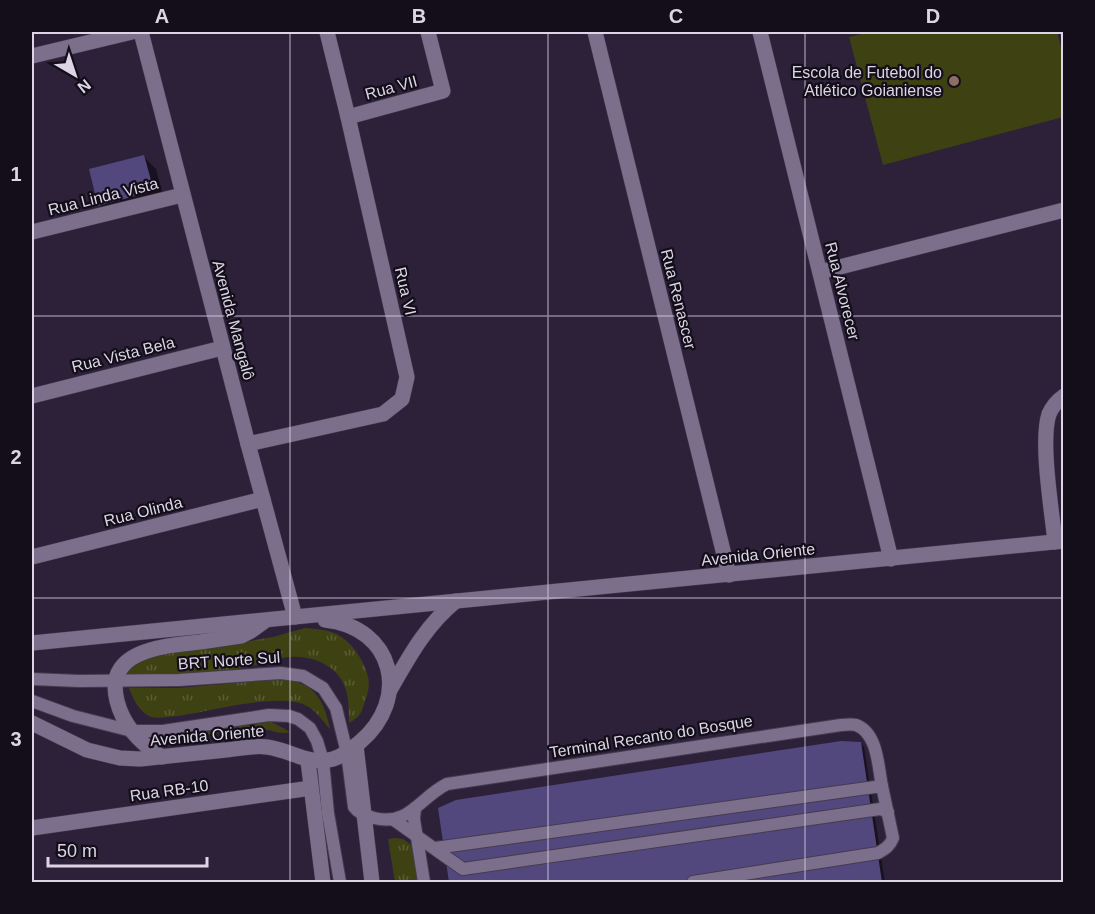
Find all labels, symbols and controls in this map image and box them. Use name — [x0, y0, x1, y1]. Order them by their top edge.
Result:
text: A — [155, 5, 169, 27]
text: B — [412, 5, 426, 27]
text: C — [669, 5, 683, 27]
text: D — [926, 5, 940, 27]
north arrow — [45, 45, 105, 105]
place label: Escola de Futebol do Atlético Goianiense — [792, 64, 942, 99]
street label: Rua VII — [363, 72, 419, 103]
marker: Escola de Futebol do Atlético Goianiense — [947, 74, 961, 88]
text: N — [74, 76, 94, 97]
text: 1 — [10, 163, 22, 185]
street label: Rua Linda Vista — [46, 175, 160, 218]
street label: Rua Alvorecer — [822, 240, 863, 343]
street label: Rua Renascer — [658, 247, 699, 351]
street label: Avenida Mangalô — [209, 258, 258, 382]
street label: Rua VI — [392, 265, 419, 317]
street label: Rua Vista Bela — [70, 333, 176, 375]
text: 2 — [10, 446, 22, 468]
street label: Rua Olinda — [102, 494, 184, 529]
street label: Avenida Oriente — [700, 540, 816, 569]
street label: BRT Norte Sul — [177, 648, 281, 673]
street label: Terminal Recanto do Bosque — [548, 712, 754, 761]
street label: Avenida Oriente — [149, 722, 265, 749]
text: 3 — [10, 728, 22, 750]
street label: Rua RB-10 — [129, 777, 210, 804]
scale bar — [48, 830, 207, 868]
text: 50 m — [57, 841, 97, 861]

